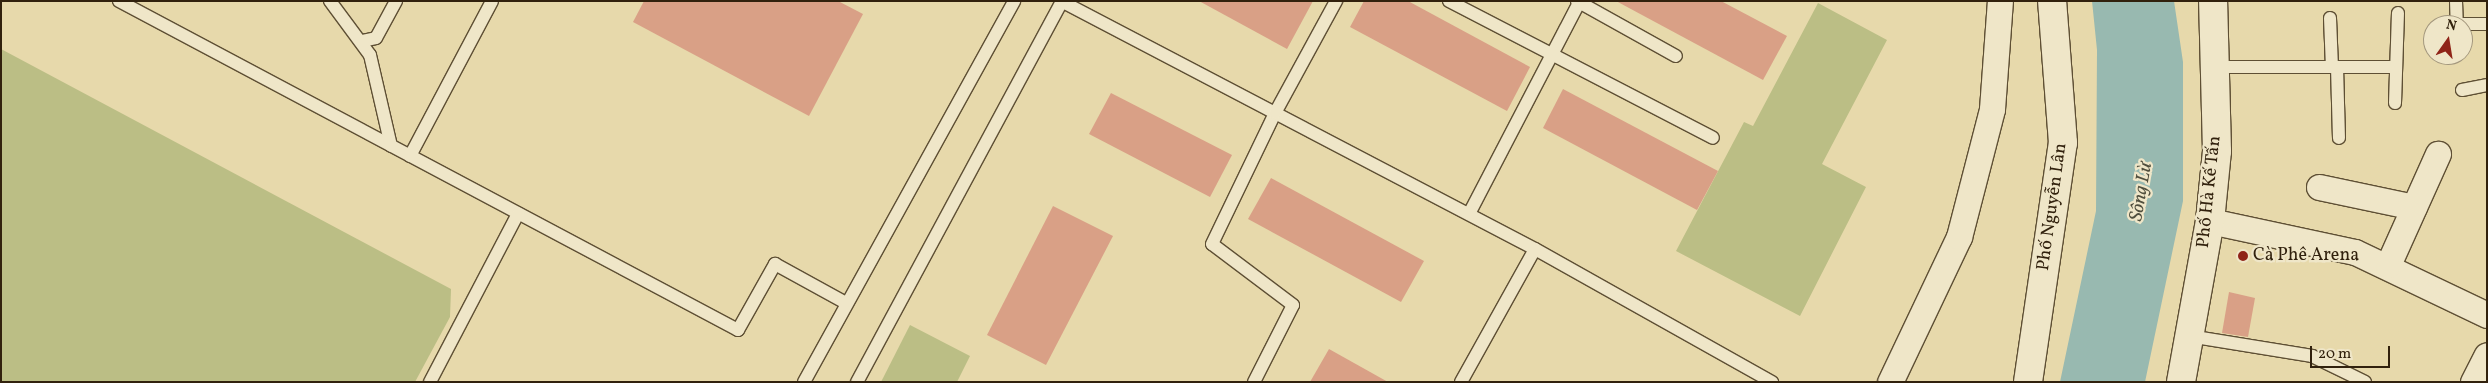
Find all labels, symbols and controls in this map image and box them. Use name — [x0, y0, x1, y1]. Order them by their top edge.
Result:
north arrow — [2423, 15, 2473, 65]
text: N — [2444, 15, 2458, 36]
street label: Phố Hà Kế Tấn — [2193, 135, 2227, 249]
street label: Phố Nguyễn Lân — [2033, 142, 2073, 272]
water label: Sông Lừ — [2126, 161, 2158, 223]
place label: Cà Phê Arena — [2253, 245, 2359, 267]
marker: Cà Phê Arena — [2237, 250, 2249, 262]
scale bar — [2313, 336, 2393, 368]
text: 20 m — [2318, 344, 2351, 365]

